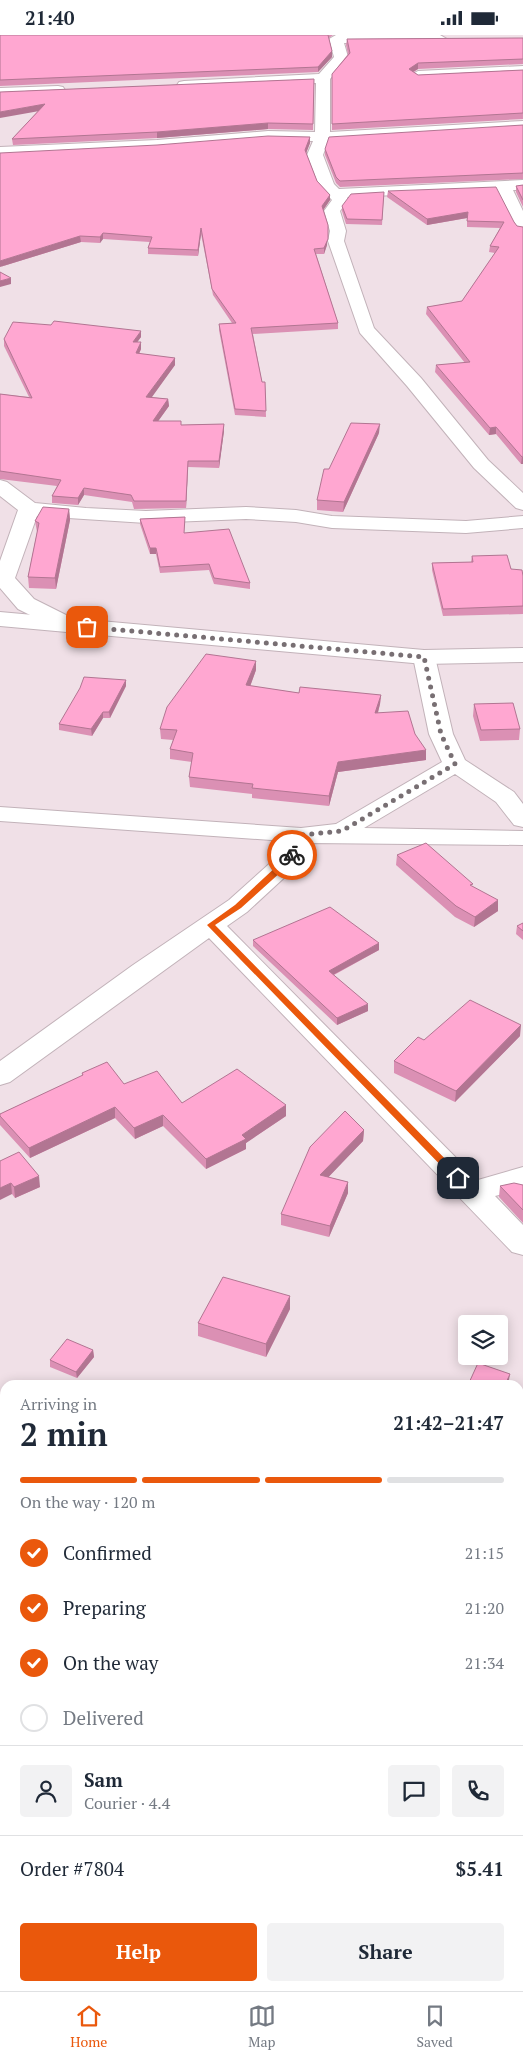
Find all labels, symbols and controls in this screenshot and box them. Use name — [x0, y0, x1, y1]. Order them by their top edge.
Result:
text: 21:40 — [25, 5, 74, 30]
pin — [66, 606, 108, 648]
icon: bag — [73, 613, 101, 641]
courier — [267, 830, 317, 880]
icon: bike — [278, 841, 306, 869]
pin — [437, 1157, 479, 1199]
icon: home — [444, 1164, 472, 1192]
map controls — [458, 1315, 508, 1365]
button: layers — [458, 1315, 508, 1365]
text: Arriving in — [20, 1393, 97, 1415]
text: 21:42–21:47 — [393, 1410, 504, 1435]
text: 2 min — [20, 1413, 108, 1455]
text: On the way · 120 m — [20, 1491, 155, 1513]
icon: check — [20, 1539, 48, 1567]
text: Confirmed — [63, 1540, 152, 1565]
text: 21:15 — [465, 1542, 504, 1564]
icon: check — [20, 1594, 48, 1622]
text: Preparing — [63, 1595, 146, 1620]
text: 21:20 — [465, 1597, 504, 1619]
icon: check — [20, 1649, 48, 1677]
text: On the way — [63, 1650, 158, 1675]
text: 21:34 — [465, 1652, 504, 1674]
text: Delivered — [63, 1705, 144, 1730]
button: person — [20, 1765, 72, 1817]
button: chat — [388, 1765, 440, 1817]
button: phone — [452, 1765, 504, 1817]
text: Sam — [84, 1767, 123, 1792]
text: Courier · 4.4 — [84, 1792, 170, 1814]
text: Order #7804 — [20, 1856, 124, 1881]
text: $5.41 — [455, 1856, 504, 1881]
button: Help — [20, 1923, 257, 1981]
button: Share — [267, 1923, 504, 1981]
tab: Home — [70, 2002, 107, 2051]
tab: Map — [248, 2002, 276, 2051]
tab: Saved — [416, 2002, 453, 2051]

